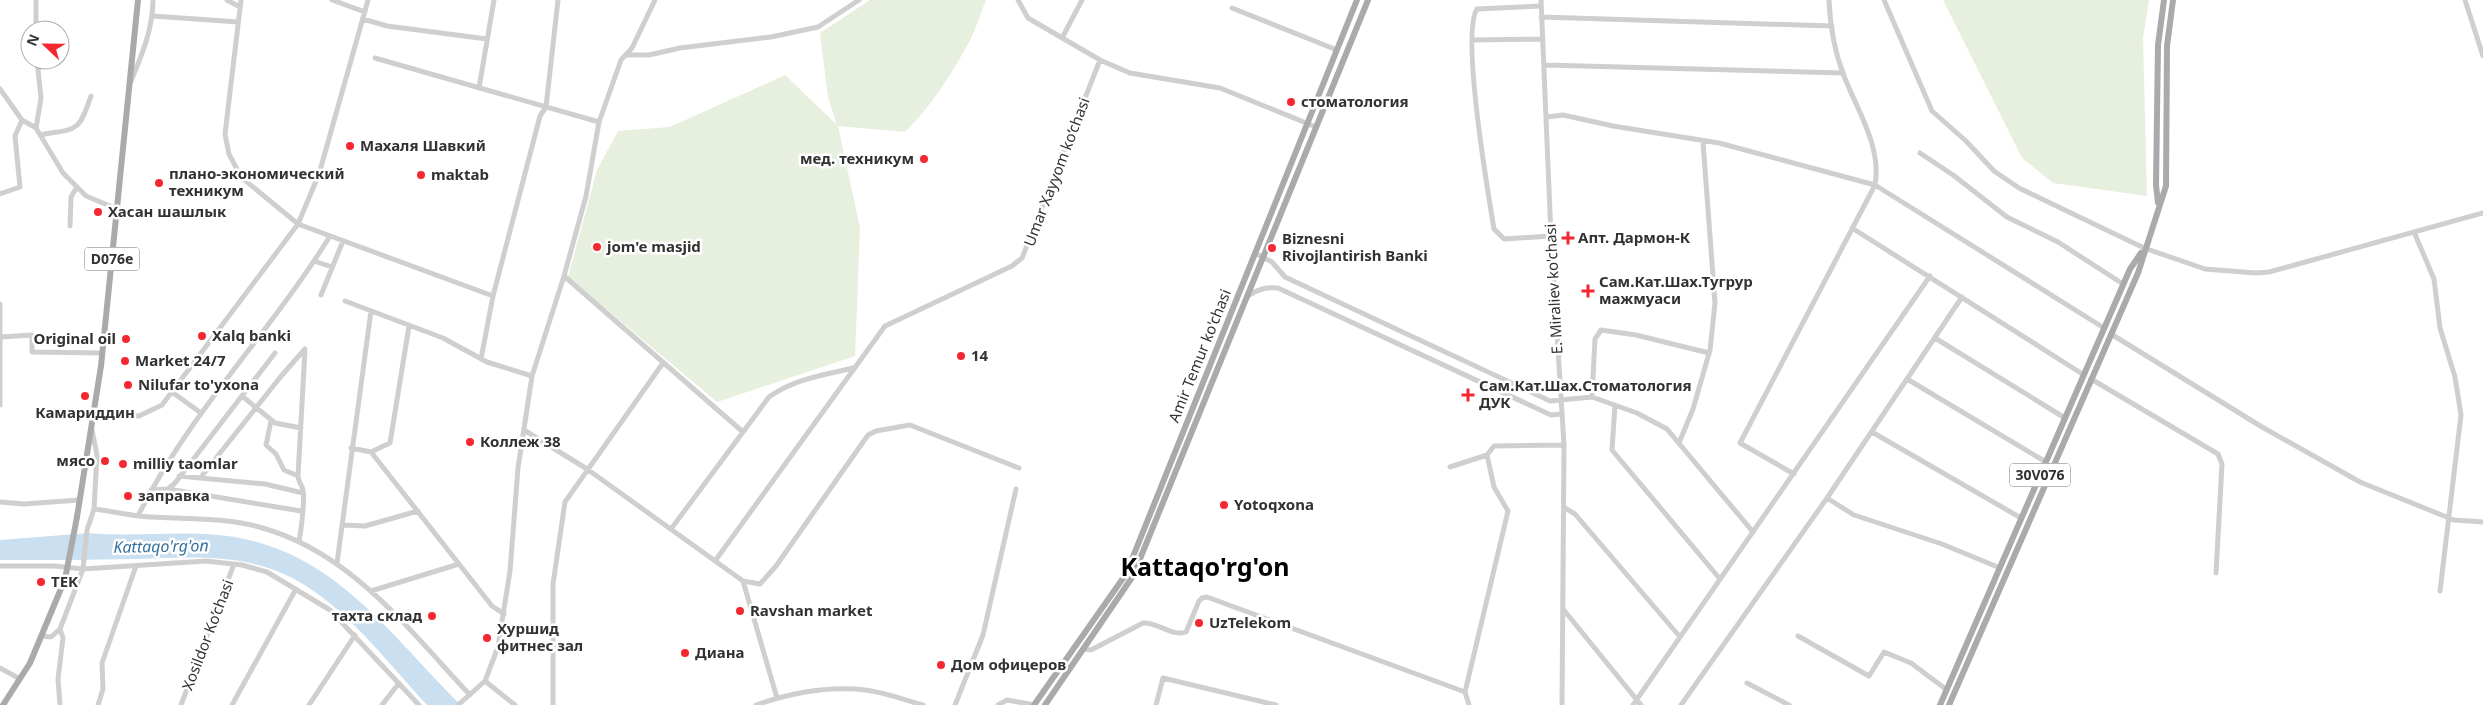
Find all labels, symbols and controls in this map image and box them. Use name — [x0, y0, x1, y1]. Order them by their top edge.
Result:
north arrow — [20, 20, 70, 70]
text: N — [22, 31, 43, 49]
place label: стоматология — [1301, 91, 1409, 111]
street label: Umar Xayyom ko‘chasi — [1018, 94, 1094, 249]
marker: стоматология — [1285, 96, 1297, 108]
place label: Махаля Шавкий — [360, 135, 486, 155]
marker: Махаля Шавкий — [344, 140, 356, 152]
place label: мед. техникум — [800, 148, 914, 168]
marker: мед. техникум — [918, 153, 930, 165]
place label: плано-экономический техникум — [169, 163, 345, 200]
place label: maktab — [431, 164, 489, 184]
marker: maktab — [415, 169, 427, 181]
marker: плано-экономический техникум — [153, 177, 165, 189]
place label: Хасан шашлык — [108, 201, 227, 221]
marker: Хасан шашлык — [92, 206, 104, 218]
street label: E. Miraliev ko'chasi — [1540, 223, 1566, 355]
place label: Апт. Дармон-К — [1578, 227, 1691, 247]
place label: Biznesni Rivojlantirish Banki — [1282, 228, 1428, 265]
marker: Апт. Дармон-К — [1562, 232, 1574, 244]
place label: jom'e masjid — [606, 236, 701, 256]
marker: jom'e masjid — [591, 241, 603, 253]
marker: Biznesni Rivojlantirish Banki — [1266, 242, 1278, 254]
road number: D076e — [84, 248, 140, 270]
place label: Сам.Кат.Шах.Тугрур мажмуаси — [1599, 271, 1753, 308]
marker: Сам.Кат.Шах.Тугрур мажмуаси — [1581, 284, 1595, 298]
street label: Amir Temur ko'chasi — [1163, 286, 1235, 425]
place label: Xalq banki — [212, 325, 291, 345]
place label: Original oil — [34, 328, 116, 348]
marker: Xalq banki — [196, 330, 208, 342]
marker: Original oil — [120, 333, 132, 345]
place label: 14 — [971, 345, 989, 365]
place label: Market 24/7 — [135, 350, 226, 370]
marker: 14 — [955, 350, 967, 362]
marker: Market 24/7 — [119, 355, 131, 367]
place label: Nilufar to'yxona — [138, 374, 259, 394]
place label: Сам.Кат.Шах.Стоматология ДУК — [1479, 375, 1692, 412]
marker: Nilufar to'yxona — [122, 379, 134, 391]
marker: Сам.Кат.Шах.Стоматология ДУК — [1461, 388, 1475, 402]
marker: Камариддин — [79, 390, 91, 402]
place label: Камариддин — [35, 402, 135, 422]
place label: Коллеж 38 — [480, 431, 561, 451]
marker: Коллеж 38 — [464, 436, 476, 448]
place label: мясо — [56, 450, 95, 470]
place label: milliy taomlar — [133, 453, 238, 473]
marker: мясо — [99, 455, 111, 467]
marker: milliy taomlar — [117, 458, 129, 470]
road number: 30V076 — [2010, 464, 2070, 486]
place label: заправка — [138, 485, 210, 505]
marker: заправка — [122, 490, 134, 502]
place label: Yotoqxona — [1234, 494, 1314, 514]
marker: Yotoqxona — [1218, 499, 1230, 511]
water label: Kattaqo'rg'on — [113, 534, 209, 558]
district label: Kattaqo'rg'on — [1120, 549, 1290, 583]
place label: TEK — [51, 571, 78, 591]
marker: TEK — [35, 576, 47, 588]
street label: Xosildor Ko’chasi — [177, 576, 237, 693]
place label: Ravshan market — [750, 600, 873, 620]
place label: тахта склад — [332, 605, 422, 625]
marker: Ravshan market — [734, 605, 746, 617]
marker: тахта склад — [426, 610, 438, 622]
place label: UzTelekom — [1209, 612, 1291, 632]
marker: UzTelekom — [1193, 617, 1205, 629]
place label: Хуршид фитнес зал — [497, 618, 583, 655]
marker: Хуршид фитнес зал — [481, 632, 493, 644]
place label: Диана — [695, 642, 744, 662]
marker: Диана — [679, 647, 691, 659]
place label: Дом офицеров — [951, 654, 1066, 674]
marker: Дом офицеров — [935, 659, 947, 671]

